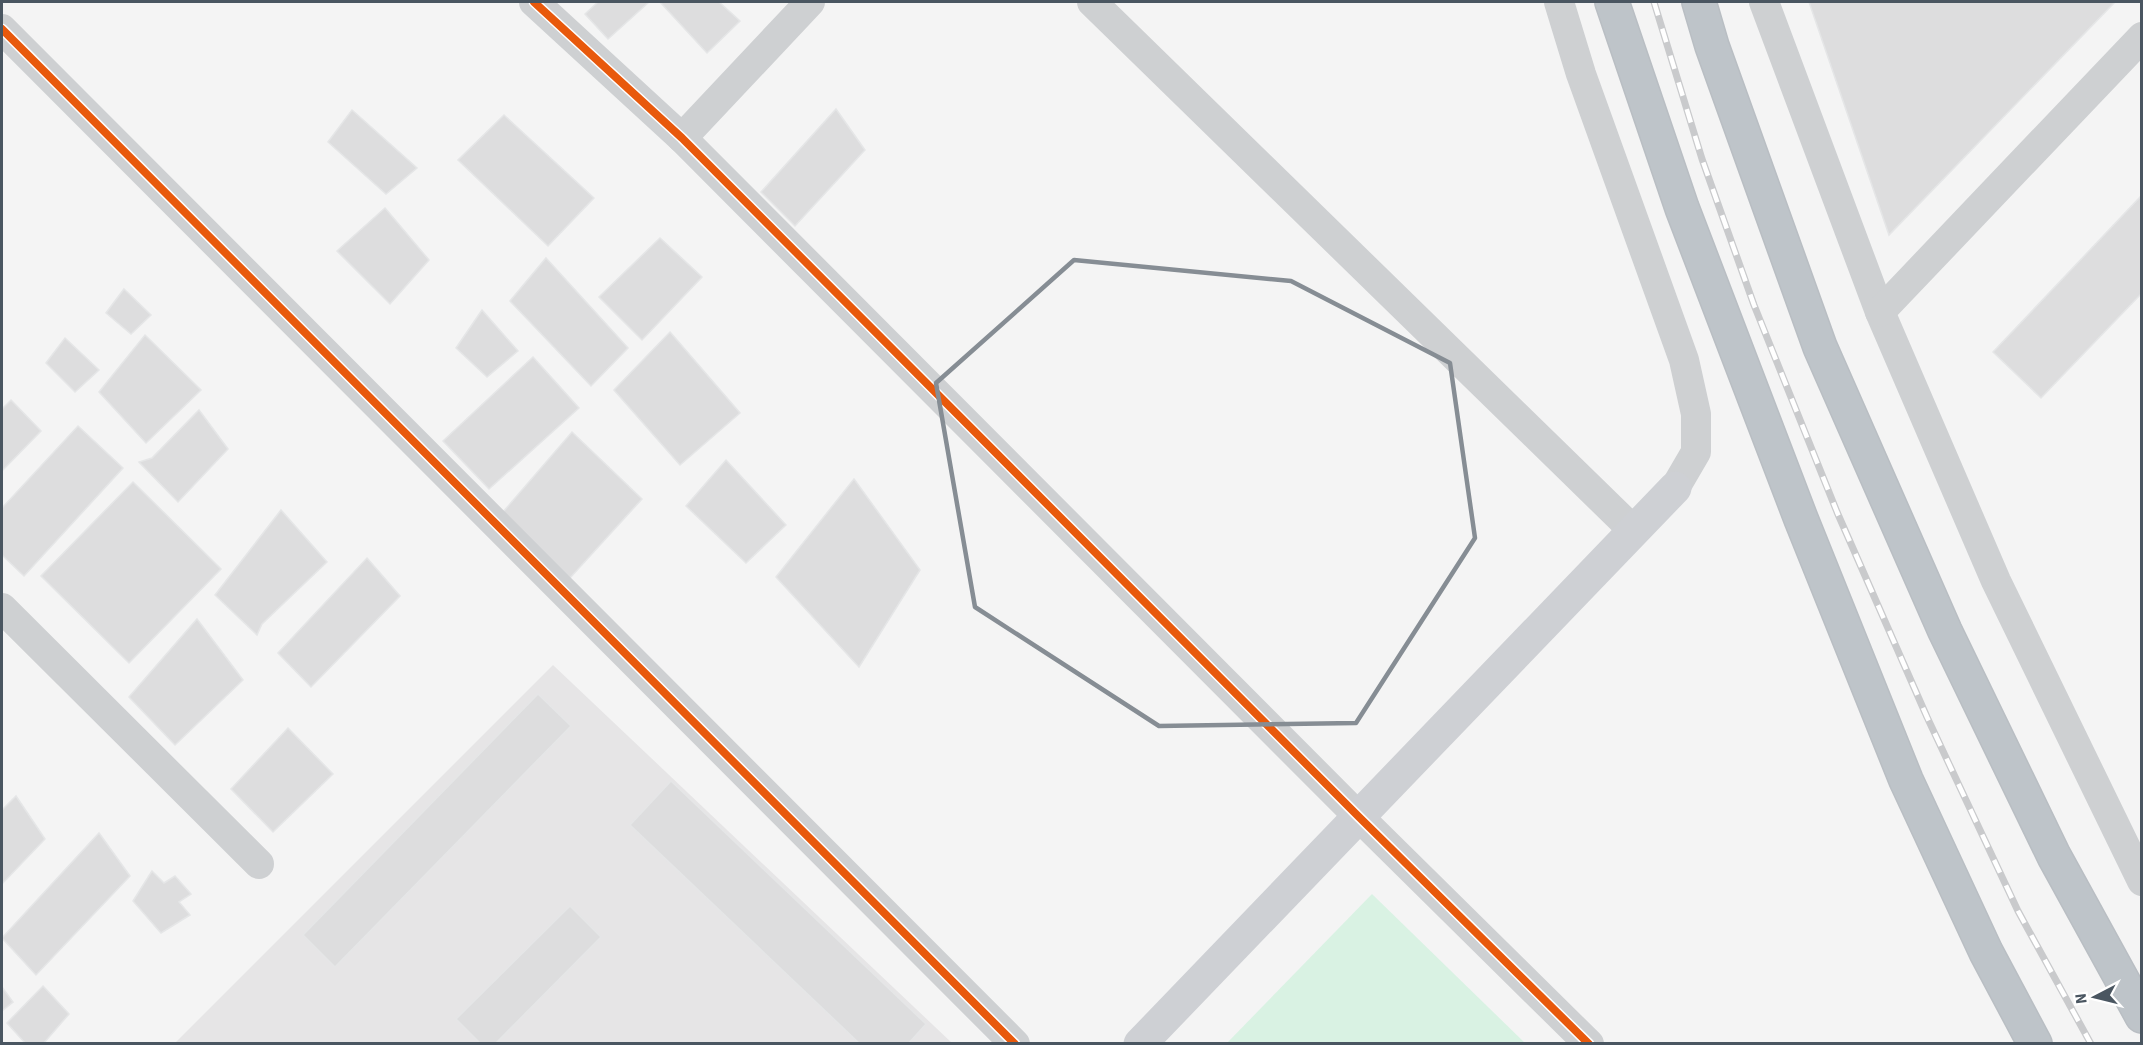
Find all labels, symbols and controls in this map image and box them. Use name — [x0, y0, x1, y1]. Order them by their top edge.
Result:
north arrow — [2065, 967, 2125, 1027]
text: N — [2070, 992, 2093, 1005]

